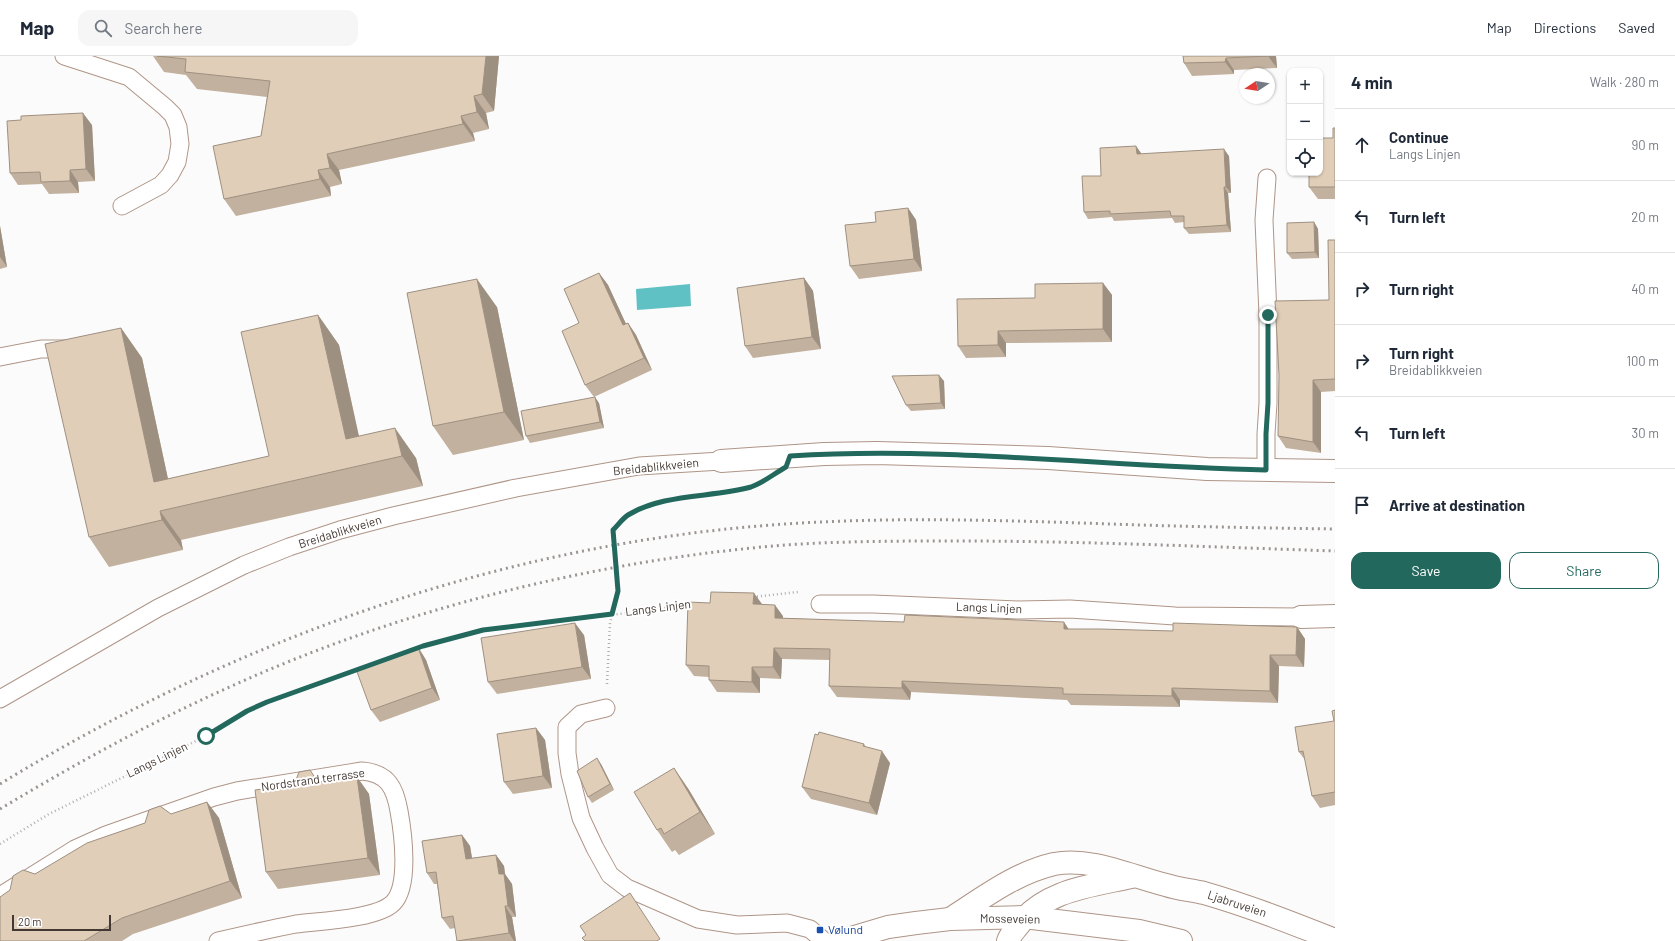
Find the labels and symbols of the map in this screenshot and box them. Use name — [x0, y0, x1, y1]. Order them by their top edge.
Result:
north arrow — [1239, 68, 1275, 104]
route end — [1259, 306, 1277, 324]
street label: Breidablikkveien — [612, 455, 699, 477]
street label: Breidablikkveien — [296, 512, 383, 550]
street label: Langs Linjen — [624, 596, 692, 618]
street label: Langs Linjen — [956, 599, 1022, 615]
route start — [197, 727, 215, 745]
street label: Langs Linjen — [124, 738, 189, 780]
street label: Nordstrand terrasse — [260, 765, 366, 793]
street label: Ljabruveien — [1206, 887, 1269, 919]
street label: Mosseveien — [980, 910, 1040, 926]
scale bar — [12, 913, 111, 932]
place label: Vølund — [828, 922, 863, 936]
marker: Vølund — [815, 925, 825, 935]

